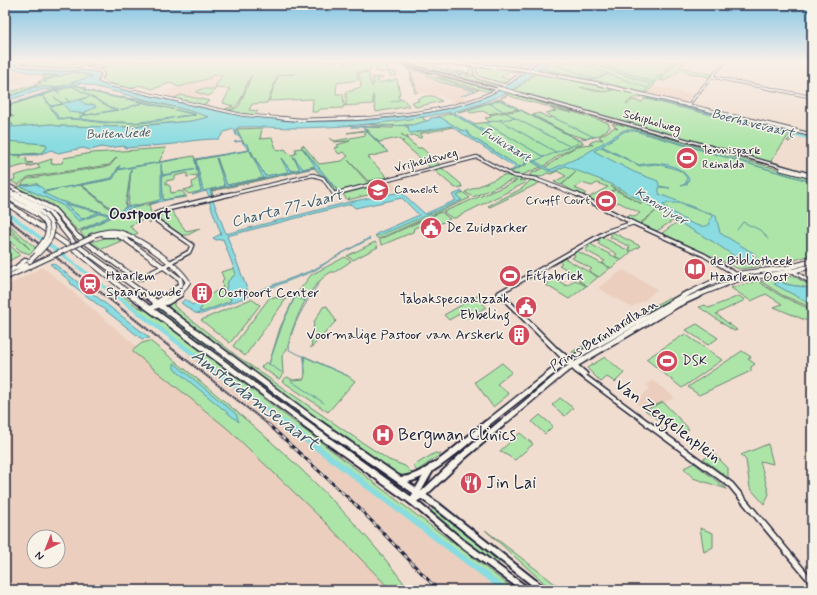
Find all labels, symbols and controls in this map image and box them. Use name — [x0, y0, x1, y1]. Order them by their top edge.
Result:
water label: Boerhavevaart — [710, 105, 798, 143]
street label: Schipholweg — [621, 106, 683, 138]
water label: Buitenliede — [86, 124, 152, 144]
water label: Fuikvaart — [479, 124, 534, 167]
place label: Tennispark Reinalda — [702, 143, 760, 173]
street label: Vrijheidsweg — [393, 145, 459, 177]
sports icon: Tennispark Reinalda — [674, 145, 700, 171]
school or university icon: Camelot — [365, 177, 391, 203]
place label: Camelot — [394, 182, 439, 198]
water label: Kanovijver — [632, 184, 692, 231]
water label: Charta 77-Vaart — [229, 185, 347, 232]
sports icon: Cruyff Court — [593, 188, 619, 214]
place label: Cruyff Court — [525, 193, 591, 209]
district label: Oostpoort — [109, 204, 171, 225]
public building icon: De Zuidparker — [418, 215, 444, 241]
place label: De Zuidparker — [446, 219, 528, 237]
place label: de Bibliotheek Haarlem Oost — [710, 252, 793, 286]
library icon: de Bibliotheek Haarlem Oost — [682, 256, 708, 282]
sports icon: Fitfabriek — [497, 263, 523, 289]
place label: Haarlem Spaarnwoude — [106, 267, 182, 301]
place label: Fitfabriek — [526, 267, 584, 285]
station icon: Haarlem Spaarnwoude — [77, 271, 103, 297]
building icon: Oostpoort Center — [189, 280, 215, 306]
place label: Oostpoort Center — [218, 284, 319, 302]
place label: Tabakspeciaalzaak Ebbeling — [400, 290, 510, 326]
public building icon: Tabakspeciaalzaak Ebbeling — [513, 294, 539, 320]
street label: Prins Bernhardlaan — [547, 295, 661, 375]
building icon: Voormalige Pastoor van Arskerk — [506, 322, 532, 348]
place label: Voormalige Pastoor van Arskerk — [306, 326, 504, 344]
water label: Amsterdamsevaart — [186, 344, 325, 457]
sports icon: DSK — [654, 348, 680, 374]
place label: DSK — [682, 352, 707, 370]
street label: Van Zeggelenplein — [609, 374, 726, 471]
hospital icon: Bergman Clinics — [370, 422, 396, 448]
place label: Bergman Clinics — [398, 424, 517, 448]
restaurant icon: Jin Lai — [458, 470, 484, 496]
place label: Jin Lai — [486, 472, 536, 494]
north arrow — [26, 529, 66, 569]
text: N — [32, 548, 47, 563]

